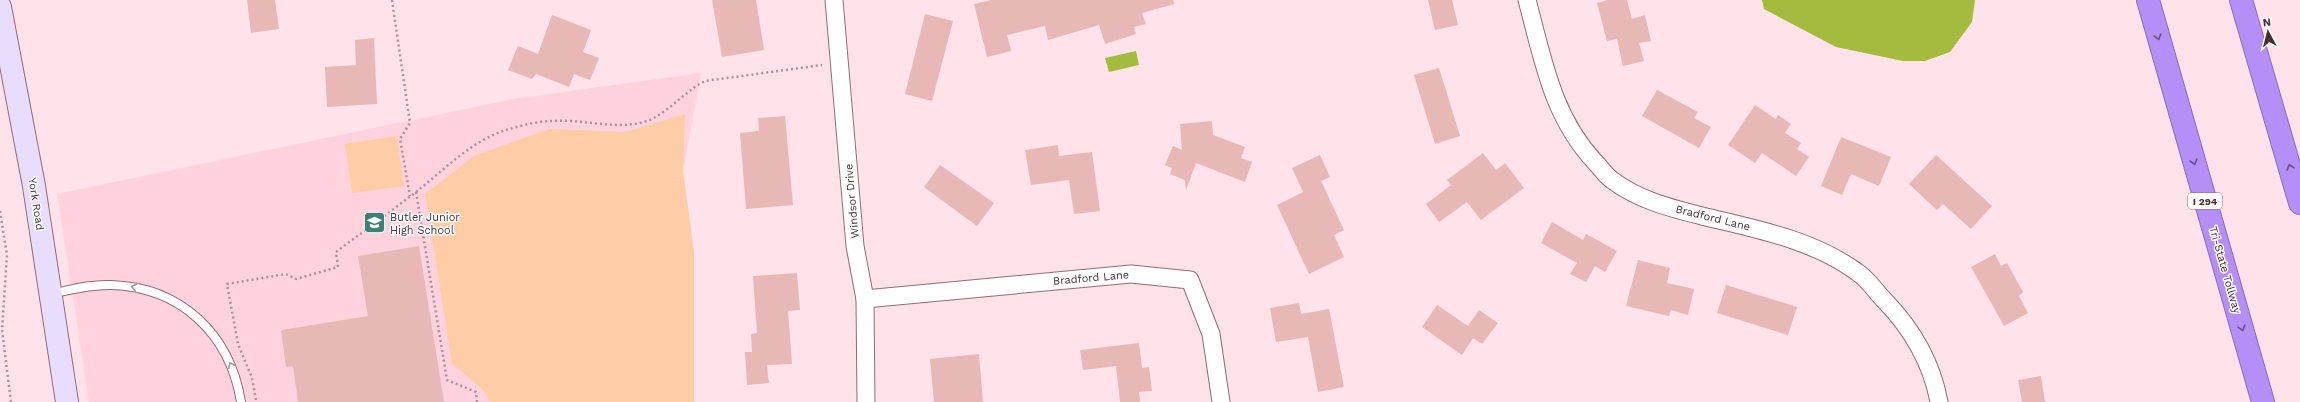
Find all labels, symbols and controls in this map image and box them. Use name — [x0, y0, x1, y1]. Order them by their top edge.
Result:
north arrow — [2248, 12, 2288, 52]
text: N — [2262, 16, 2272, 30]
one-way arrow — [2153, 34, 2162, 41]
one-way arrow — [2189, 159, 2198, 166]
street label: Windsor Drive — [842, 163, 862, 239]
one-way arrow — [2286, 163, 2294, 170]
street label: York Road — [25, 177, 47, 231]
road number: I 294 — [2188, 193, 2222, 209]
street label: Bradford Lane — [1674, 202, 1752, 234]
school or university icon: Butler Junior High School — [362, 210, 388, 236]
place label: Butler Junior High School — [390, 211, 460, 237]
street label: Tri-State Tollway — [2206, 225, 2244, 315]
street label: Bradford Lane — [1052, 268, 1130, 288]
one-way arrow — [130, 284, 137, 292]
one-way arrow — [2237, 324, 2246, 331]
one-way arrow — [228, 361, 236, 369]

